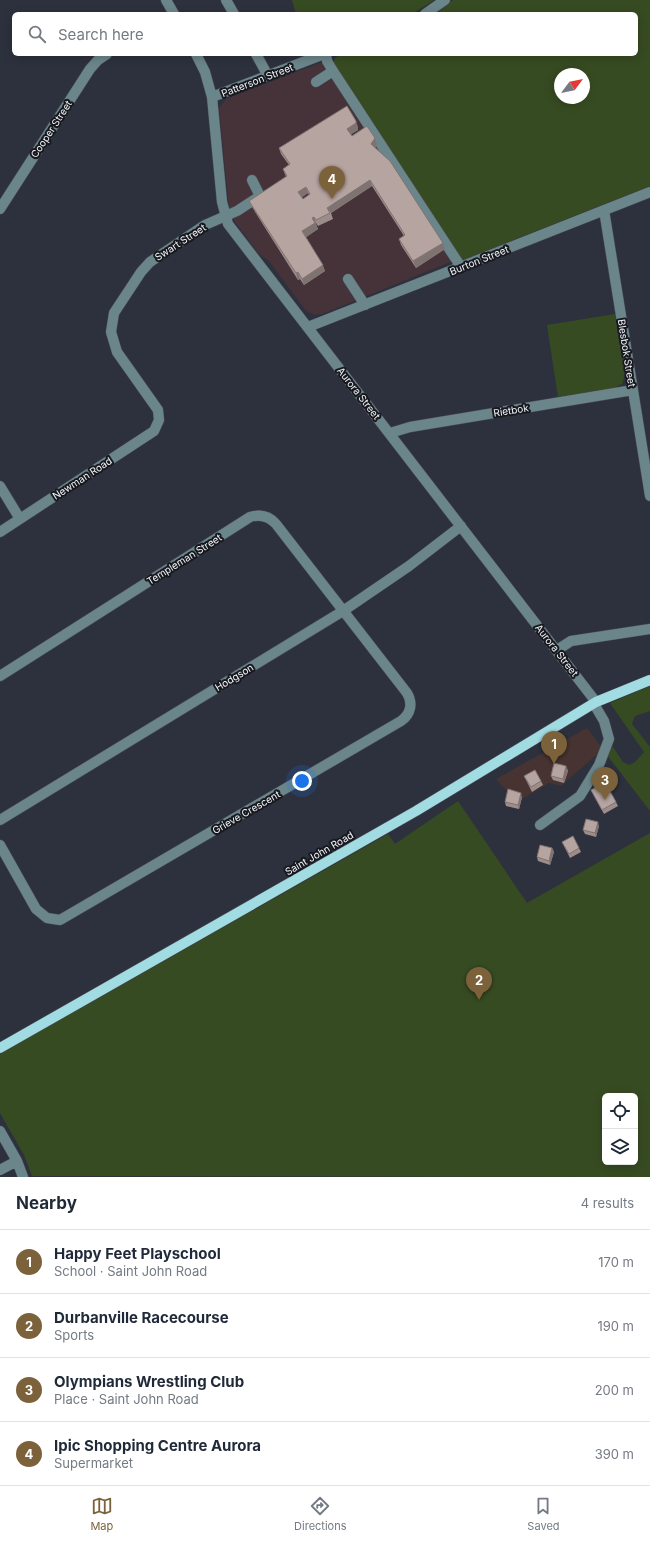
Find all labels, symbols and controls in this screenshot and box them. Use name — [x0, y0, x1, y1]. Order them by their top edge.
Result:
search box — [12, 12, 638, 56]
icon: search — [26, 23, 48, 45]
text: Search here — [58, 25, 144, 44]
street label: Patterson Street — [219, 61, 295, 99]
north arrow — [554, 68, 590, 104]
street label: Cooper Street — [28, 97, 74, 160]
pin: 4 — [319, 166, 345, 199]
street label: Swart Street — [152, 221, 208, 263]
street label: Burton Street — [448, 242, 511, 277]
street label: Blesbok Street — [616, 318, 638, 389]
street label: Aurora Street — [335, 365, 384, 422]
street label: Rietbok — [492, 401, 530, 419]
street label: Newman Road — [50, 454, 114, 502]
street label: Templeman Street — [144, 531, 224, 587]
street label: Aurora Street — [533, 622, 582, 679]
street label: Hodgson — [213, 661, 256, 693]
pin: 1 — [541, 731, 567, 764]
pin: 3 — [592, 767, 618, 800]
your location — [292, 771, 312, 791]
street label: Grieve Crescent — [210, 787, 283, 836]
street label: Saint John Road — [283, 829, 355, 877]
pin: 2 — [466, 967, 492, 1000]
map controls — [602, 1093, 638, 1165]
button: locate — [602, 1093, 638, 1129]
button: layers — [602, 1129, 638, 1165]
text: Nearby — [16, 1193, 77, 1213]
text: 4 results — [581, 1195, 634, 1211]
text: Happy Feet Playschool — [54, 1244, 221, 1263]
text: 1 — [26, 1254, 32, 1270]
text: 170 m — [598, 1254, 634, 1270]
text: School · Saint John Road — [54, 1263, 207, 1279]
text: Durbanville Racecourse — [54, 1308, 229, 1327]
text: 2 — [25, 1318, 33, 1334]
text: 190 m — [597, 1318, 634, 1334]
text: Sports — [54, 1327, 94, 1343]
text: Olympians Wrestling Club — [54, 1372, 244, 1391]
text: 3 — [25, 1382, 33, 1398]
text: 200 m — [595, 1382, 634, 1398]
text: Place · Saint John Road — [54, 1391, 199, 1407]
text: Ipic Shopping Centre Aurora — [54, 1436, 261, 1455]
text: 4 — [25, 1446, 33, 1462]
text: 390 m — [595, 1446, 634, 1462]
text: Supermarket — [54, 1455, 133, 1471]
tab: Map — [90, 1495, 113, 1533]
tab: Directions — [294, 1495, 347, 1533]
tab: Saved — [527, 1495, 560, 1533]

